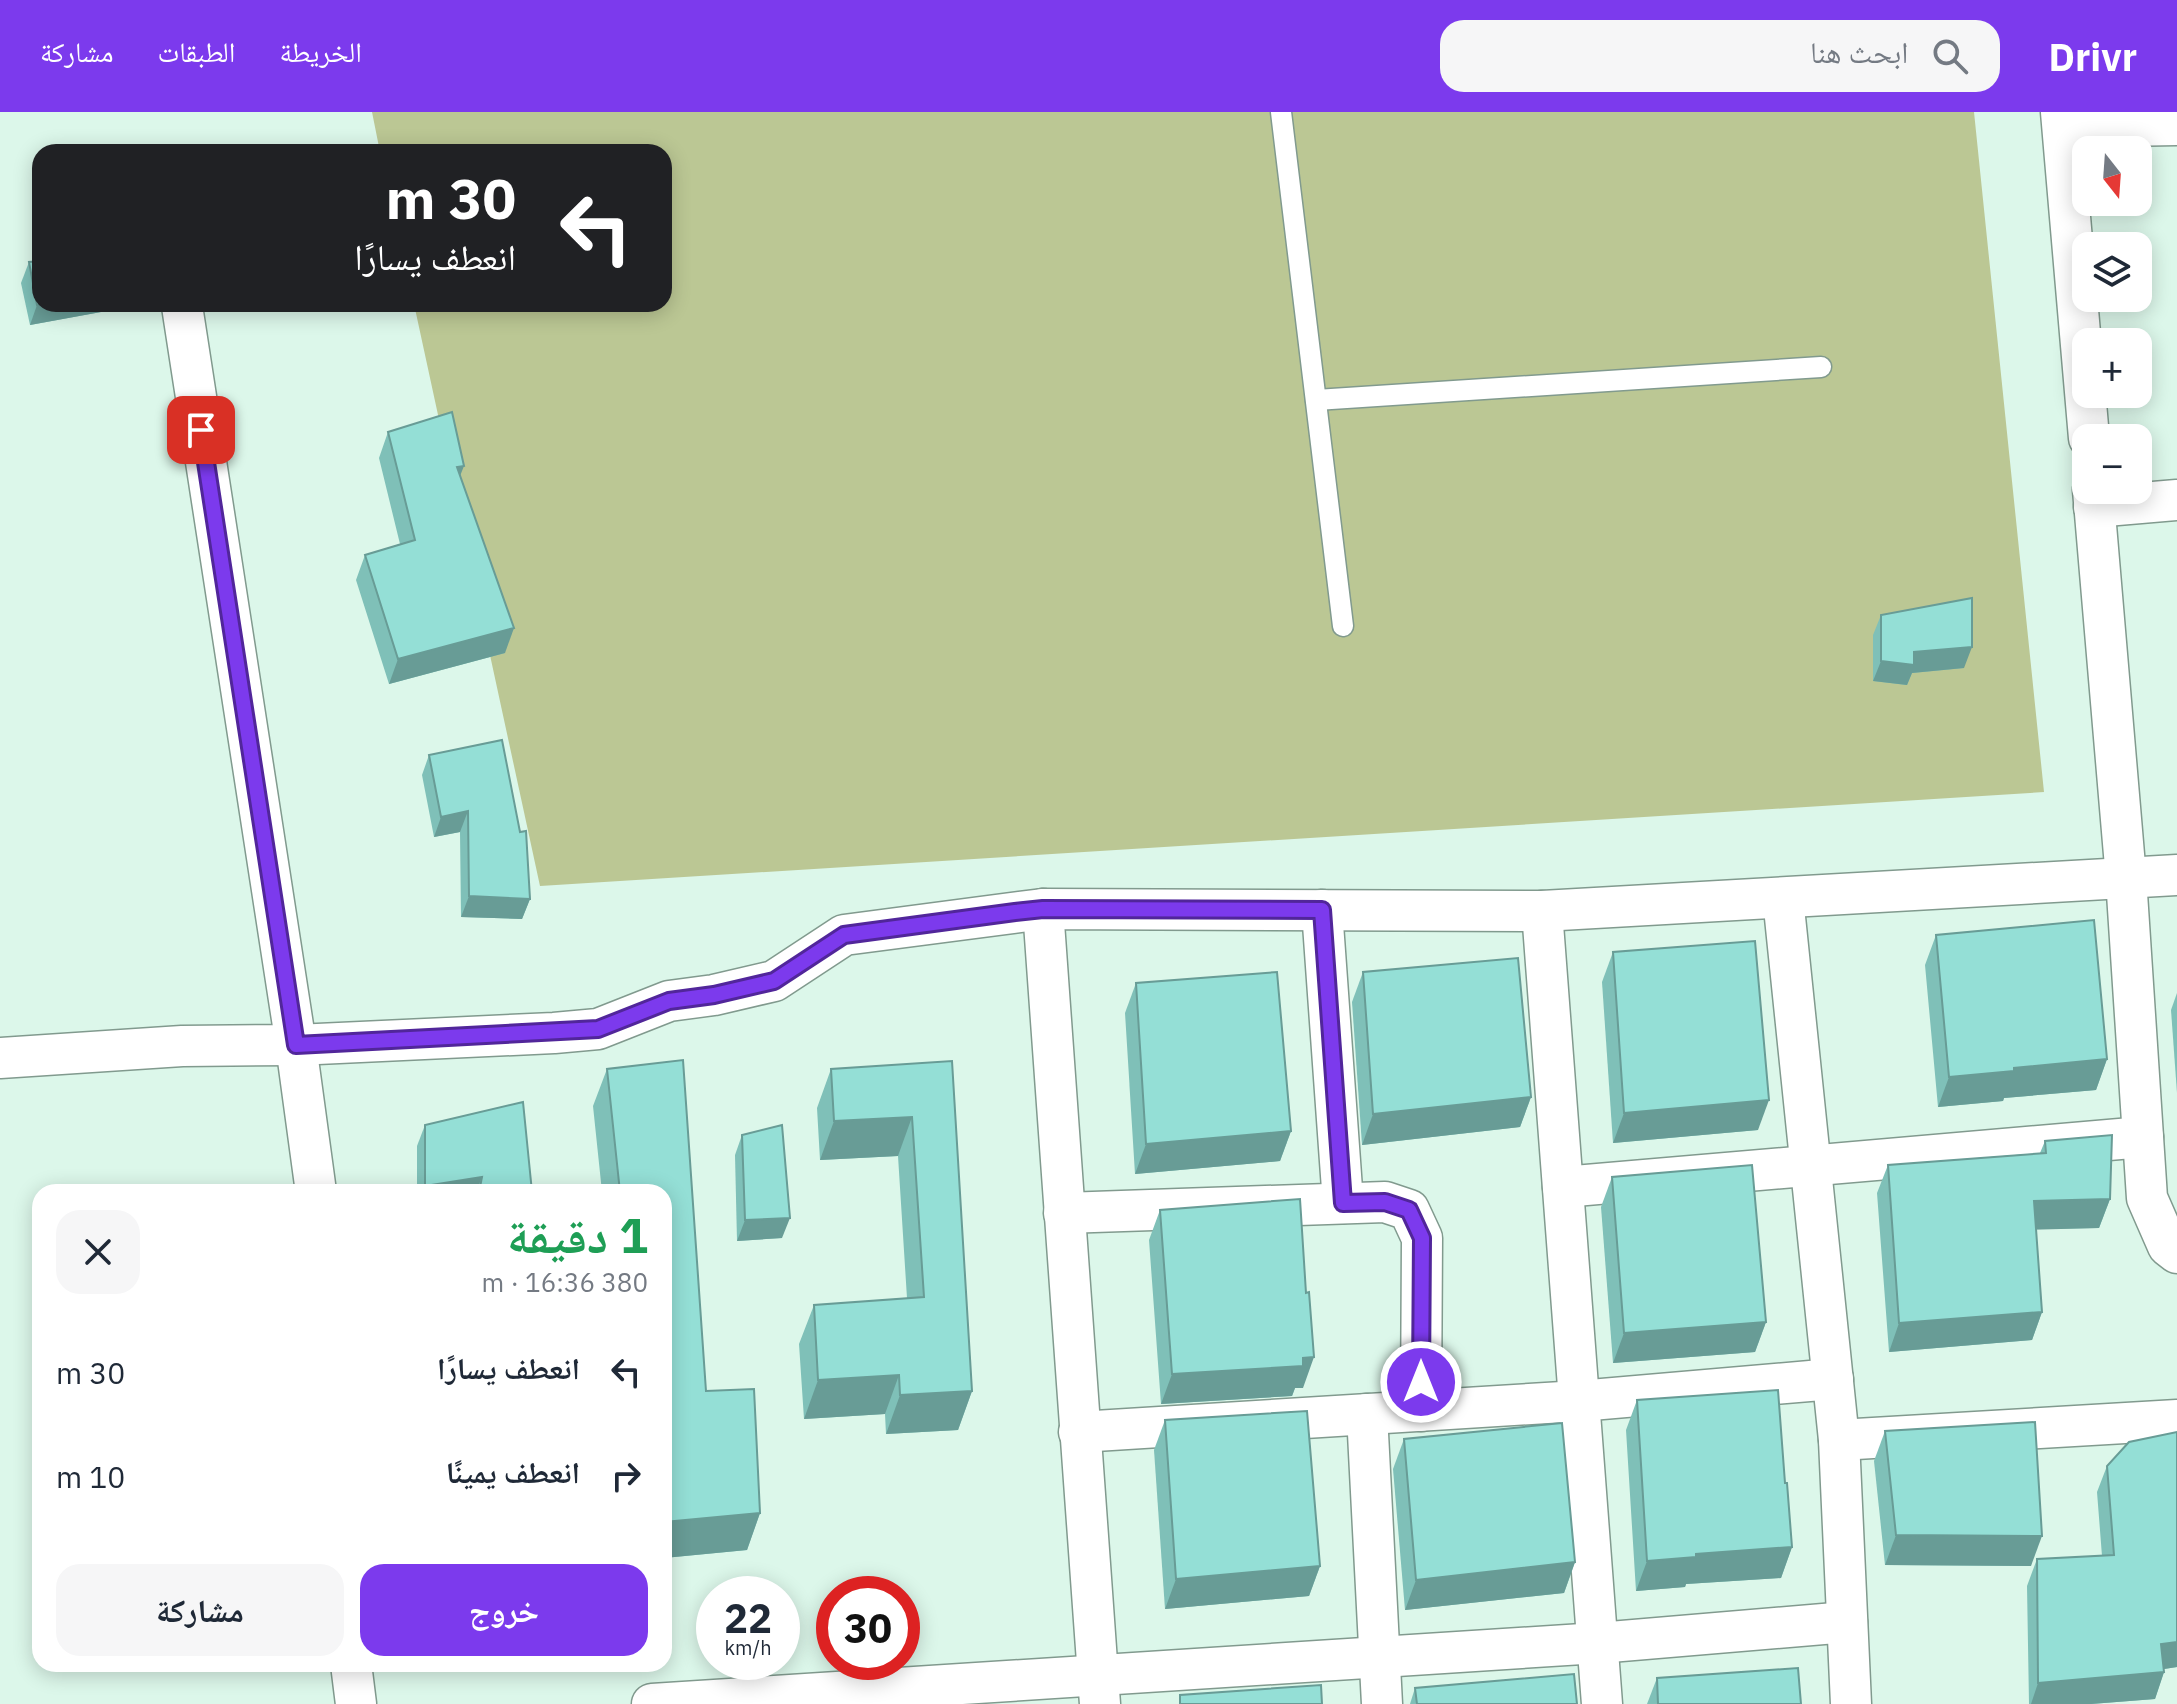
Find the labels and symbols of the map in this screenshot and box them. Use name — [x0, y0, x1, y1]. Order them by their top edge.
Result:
north arrow — [2072, 136, 2152, 216]
pin — [167, 396, 235, 464]
position arrow — [1379, 1340, 1463, 1424]
speed limit sign: 30 — [816, 1576, 920, 1680]

